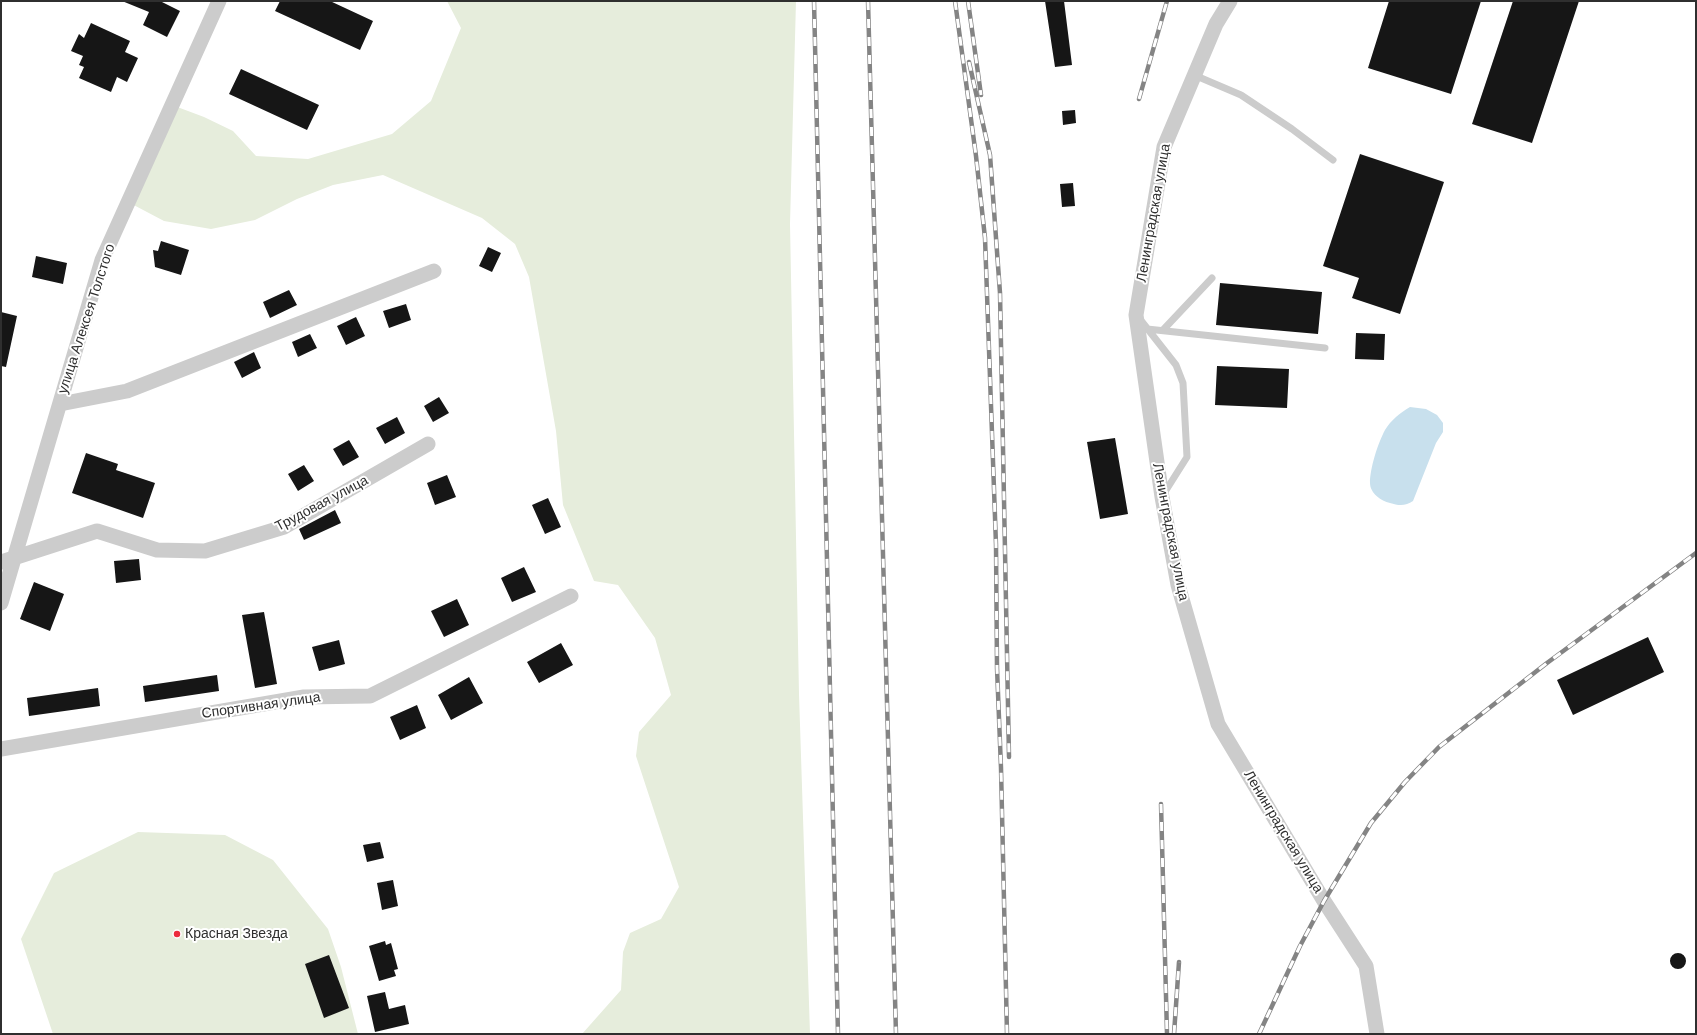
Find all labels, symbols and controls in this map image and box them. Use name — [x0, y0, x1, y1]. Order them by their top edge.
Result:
street label: Ленинградская улица — [1134, 143, 1174, 283]
street label: улица Алексея Толстого — [55, 242, 119, 396]
street label: Ленинградская улица — [1148, 462, 1192, 602]
street label: Трудовая улица — [273, 472, 371, 536]
street label: Спортивная улица — [200, 689, 322, 723]
street label: Ленинградская улица — [1240, 768, 1326, 896]
place label: Красная Звезда — [185, 926, 288, 942]
marker: Красная Звезда — [172, 929, 182, 939]

